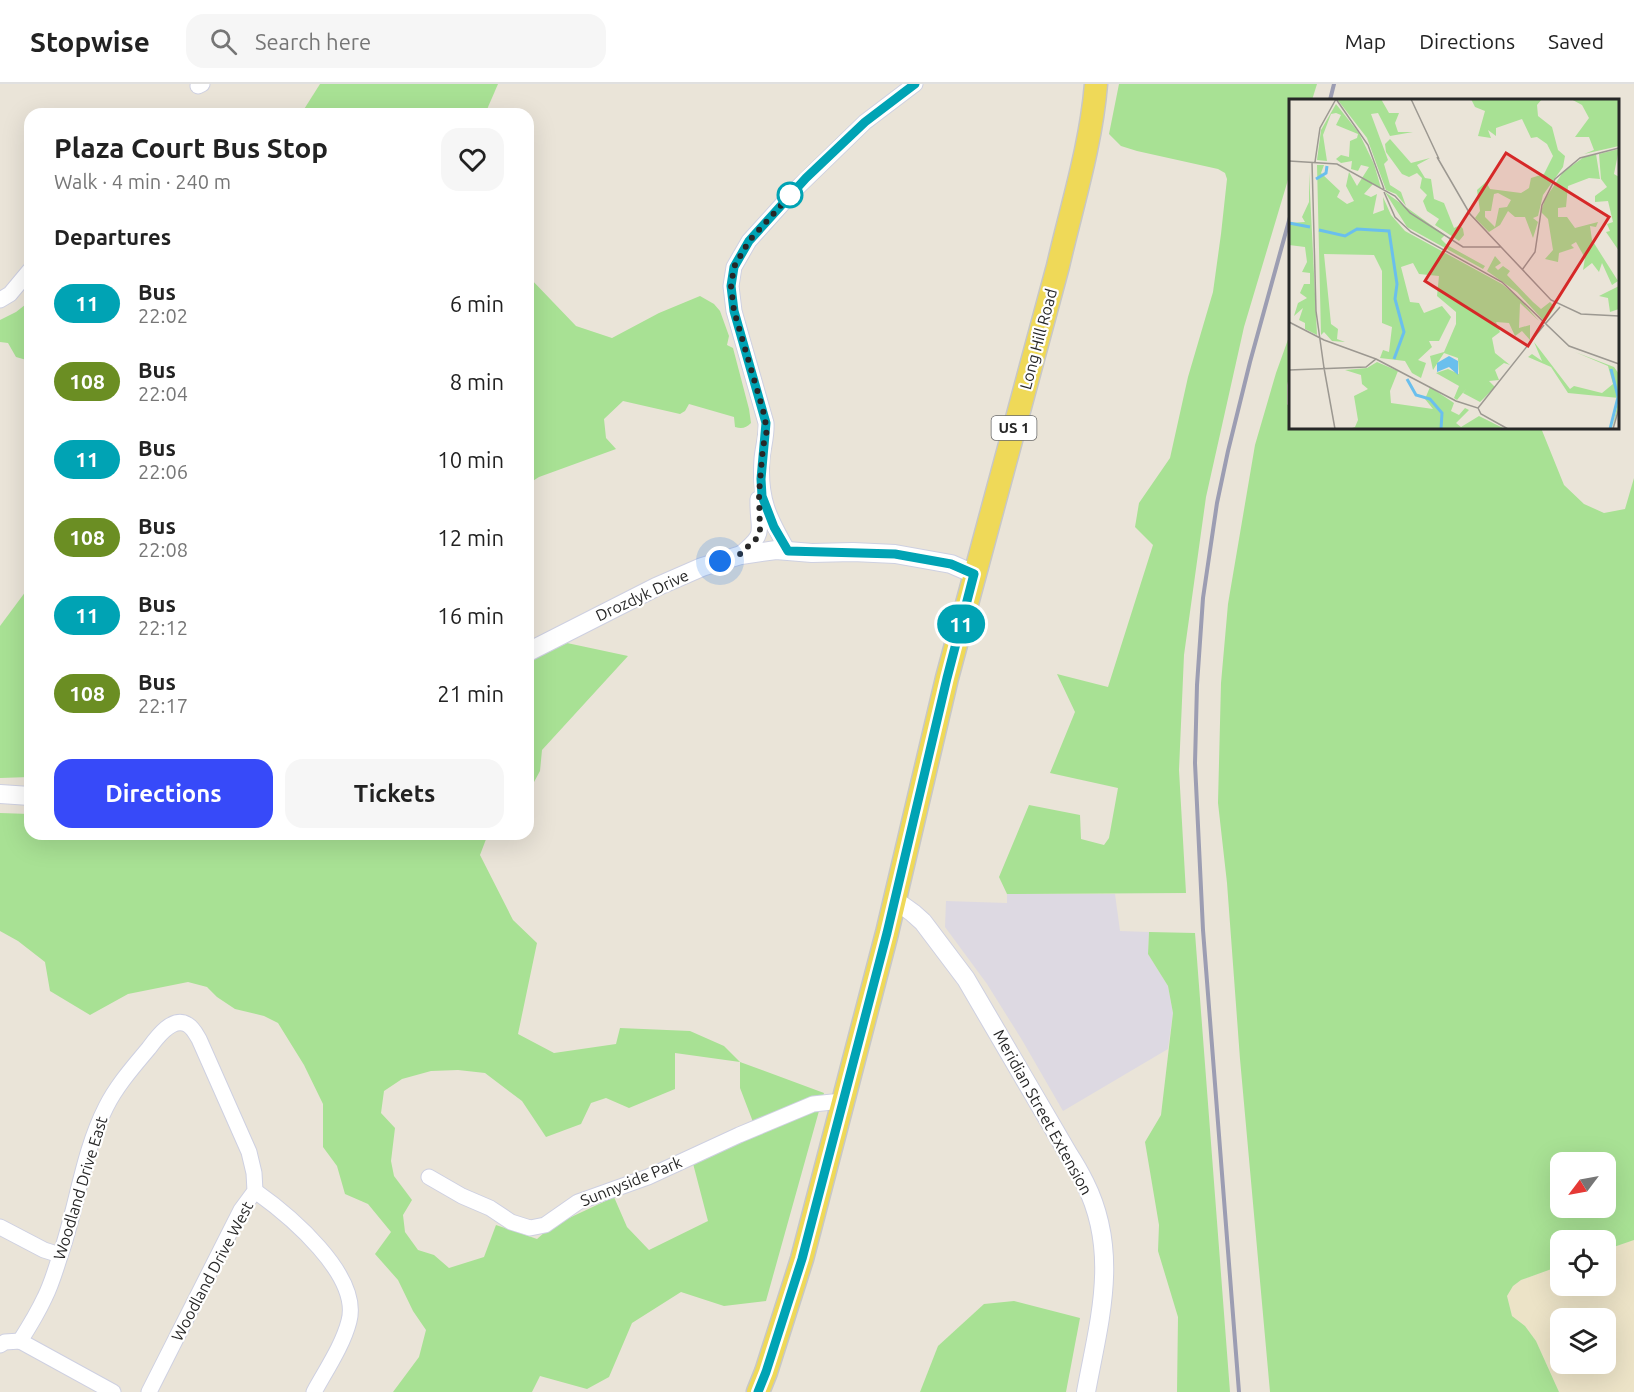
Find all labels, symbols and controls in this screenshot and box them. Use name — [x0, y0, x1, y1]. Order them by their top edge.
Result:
search box — [186, 14, 606, 68]
icon: search — [207, 25, 240, 58]
text: Stopwise — [30, 26, 150, 57]
text: Search here — [255, 29, 371, 54]
text: Map — [1345, 29, 1386, 53]
text: Directions — [1419, 29, 1515, 53]
text: Saved — [1548, 29, 1604, 53]
inset map — [1289, 99, 1619, 429]
button: heart — [441, 128, 504, 191]
text: Plaza Court Bus Stop — [54, 132, 328, 163]
text: Walk · 4 min · 240 m — [54, 170, 231, 193]
unlabelled marker — [777, 182, 803, 208]
text: Departures — [54, 224, 171, 249]
text: Bus — [138, 279, 176, 304]
street label: Long Hill Road — [1016, 287, 1060, 391]
text: 11 — [75, 291, 99, 315]
text: 6 min — [450, 291, 504, 316]
text: 22:02 — [138, 304, 188, 327]
text: Bus — [138, 357, 176, 382]
text: 108 — [69, 369, 105, 393]
text: 8 min — [450, 369, 504, 394]
text: 22:04 — [138, 382, 188, 405]
road number: US 1 — [992, 416, 1036, 440]
text: Bus — [138, 435, 176, 460]
text: 11 — [75, 447, 99, 471]
text: 10 min — [437, 447, 504, 472]
text: 22:06 — [138, 460, 188, 483]
text: Bus — [138, 513, 176, 538]
text: 108 — [69, 525, 105, 549]
text: 12 min — [437, 525, 504, 550]
text: 22:08 — [138, 538, 188, 561]
your location — [705, 546, 735, 576]
street label: Drozdyk Drive — [593, 566, 691, 624]
text: Bus — [138, 591, 176, 616]
text: 11 — [75, 603, 99, 627]
text: 16 min — [437, 603, 504, 628]
line badge: 11 — [934, 604, 988, 644]
text: 11 — [949, 612, 973, 636]
text: 22:12 — [138, 616, 188, 639]
text: Bus — [138, 669, 176, 694]
text: 108 — [69, 681, 105, 705]
text: 21 min — [437, 681, 504, 706]
text: 22:17 — [138, 694, 188, 717]
button: Directions — [54, 759, 273, 828]
button: Tickets — [285, 759, 504, 828]
street label: Meridian Street Extension — [990, 1026, 1096, 1198]
street label: Woodland Drive East — [50, 1113, 111, 1262]
street label: Sunnyside Park — [578, 1152, 684, 1210]
north arrow — [1550, 1152, 1616, 1218]
map controls — [1550, 1152, 1616, 1374]
street label: Woodland Drive West — [168, 1198, 257, 1344]
button: locate — [1550, 1230, 1616, 1296]
button: layers — [1550, 1308, 1616, 1374]

